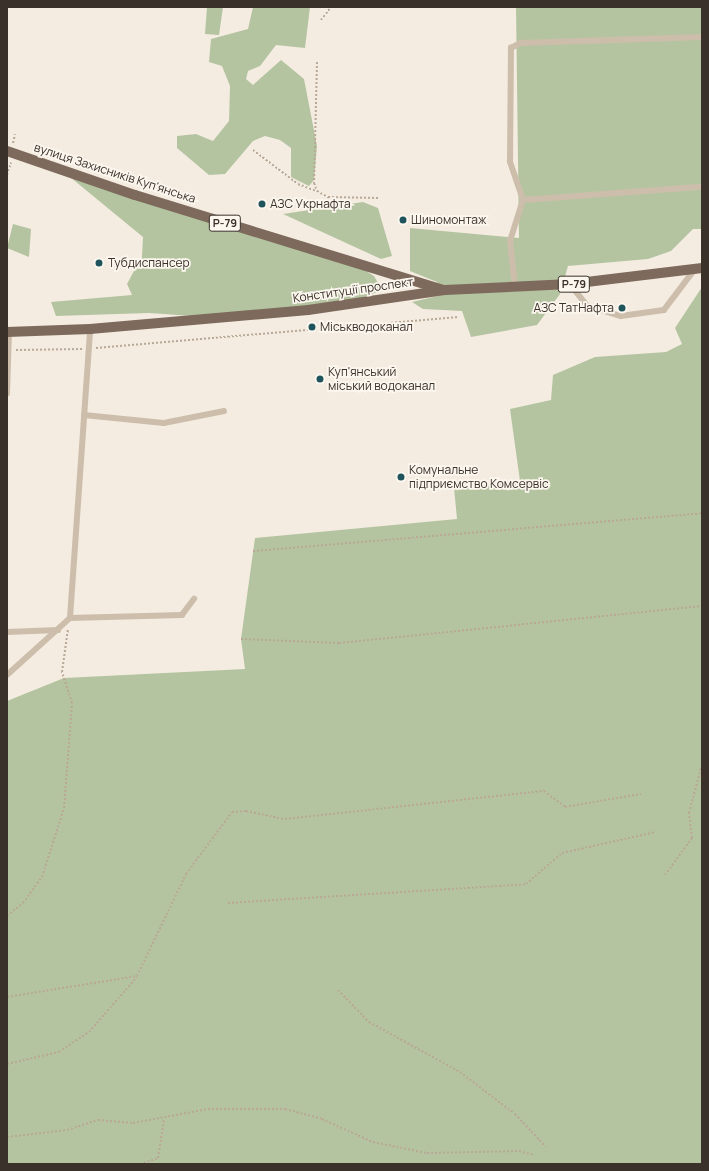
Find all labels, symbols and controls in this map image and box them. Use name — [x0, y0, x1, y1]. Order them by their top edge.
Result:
street label: вулиця Захисників Куп'янська — [32, 140, 198, 206]
place label: АЗС Укрнафта — [270, 197, 351, 211]
marker: АЗС Укрнафта — [257, 199, 267, 209]
place label: Шиномонтаж — [411, 213, 486, 227]
road number: Р-79 — [208, 214, 242, 232]
marker: Шиномонтаж — [398, 215, 408, 225]
place label: Тубдиспансер — [108, 256, 190, 270]
marker: Тубдиспансер — [93, 257, 105, 269]
street label: Конституції проспект — [292, 274, 414, 306]
road number: Р-79 — [557, 275, 591, 293]
place label: АЗС ТатНафта — [534, 301, 614, 315]
marker: АЗС ТатНафта — [617, 303, 627, 313]
place label: Міськводоканал — [320, 320, 413, 334]
marker: Міськводоканал — [307, 322, 317, 332]
place label: Куп'янський міський водоканал — [328, 365, 435, 393]
marker: Куп'янський міський водоканал — [315, 374, 325, 384]
place label: Комунальне пiдприємство Комсервiс — [409, 463, 549, 491]
marker: Комунальне пiдприємство Комсервiс — [396, 472, 406, 482]

